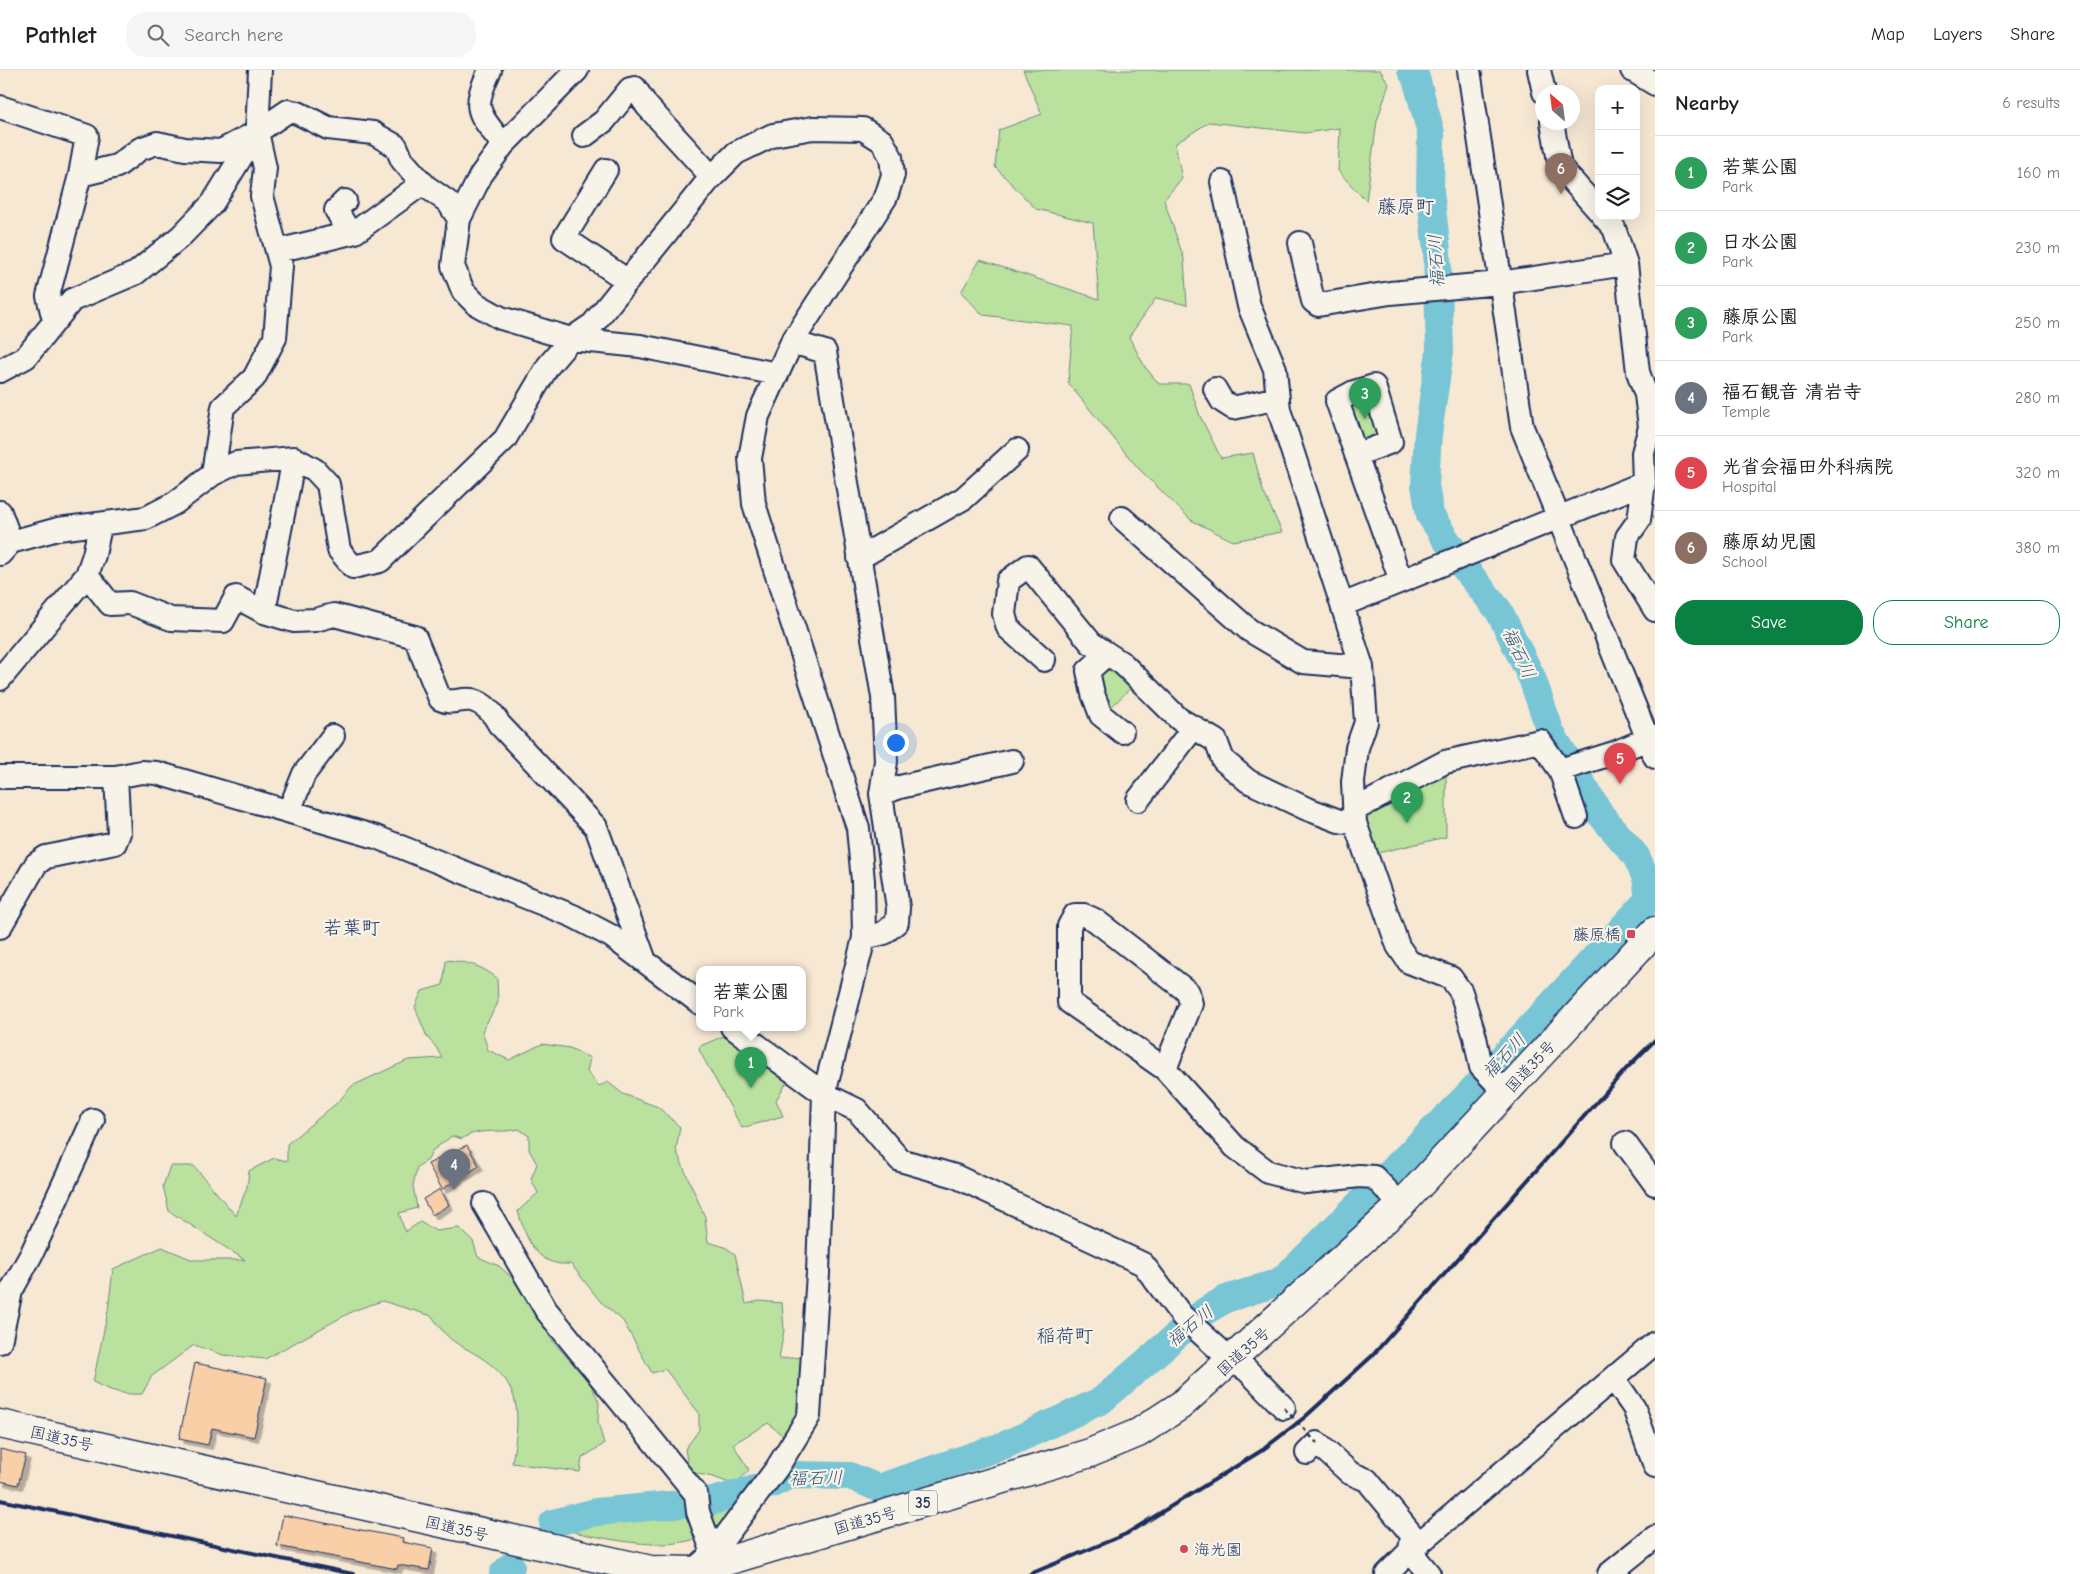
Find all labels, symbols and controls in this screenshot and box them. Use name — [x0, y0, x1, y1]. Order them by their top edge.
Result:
search box — [126, 12, 476, 57]
text: Pathlet — [25, 21, 96, 49]
icon: search — [144, 21, 172, 49]
text: Search here — [184, 24, 283, 46]
text: Map — [1871, 24, 1905, 45]
text: Layers — [1933, 24, 1982, 45]
text: Share — [2010, 24, 2055, 45]
north arrow — [1535, 85, 1580, 130]
map controls — [1595, 85, 1640, 220]
button: + — [1595, 85, 1640, 130]
text: Nearby — [1675, 91, 1739, 115]
text: 6 results — [2002, 94, 2060, 112]
button: − — [1595, 130, 1640, 175]
pin: 6 — [1545, 153, 1577, 194]
text: 若葉公園 — [1722, 156, 1798, 178]
text: 1 — [1688, 164, 1694, 182]
text: 160 m — [2017, 164, 2060, 182]
button: layers — [1595, 175, 1640, 220]
text: Park — [1722, 178, 1753, 196]
district label: 藤原町 — [1377, 196, 1435, 218]
text: 日水公園 — [1722, 231, 1798, 253]
water label: 福石川 — [1425, 233, 1448, 288]
text: 2 — [1687, 239, 1695, 257]
text: 230 m — [2015, 239, 2060, 257]
text: Park — [1722, 253, 1753, 271]
text: 藤原公園 — [1722, 306, 1798, 328]
text: 3 — [1687, 314, 1695, 332]
text: 250 m — [2015, 314, 2060, 332]
text: Park — [1722, 328, 1753, 346]
pin: 3 — [1349, 378, 1381, 419]
text: 福石観音 清岩寺 — [1722, 381, 1862, 403]
text: 4 — [1687, 389, 1695, 407]
text: 280 m — [2015, 389, 2060, 407]
text: Temple — [1722, 403, 1770, 421]
text: 光省会福田外科病院 — [1722, 456, 1893, 478]
text: 5 — [1687, 464, 1695, 482]
text: 320 m — [2015, 464, 2060, 482]
text: Hospital — [1722, 478, 1777, 496]
text: 藤原幼児園 — [1722, 531, 1817, 553]
text: 6 — [1687, 539, 1695, 557]
text: 380 m — [2015, 539, 2060, 557]
text: School — [1722, 553, 1768, 571]
button: Save — [1675, 600, 1863, 645]
button: Share — [1873, 600, 2060, 645]
water label: 福石川 — [1498, 624, 1539, 682]
your location — [883, 730, 909, 756]
pin: 5 — [1604, 743, 1636, 784]
pin: 2 — [1391, 782, 1423, 823]
district label: 若葉町 — [323, 917, 381, 939]
place label: 藤原橋 — [1573, 926, 1621, 944]
marker: 藤原橋 — [1625, 928, 1637, 940]
popup — [696, 966, 806, 1031]
text: 若葉公園 — [713, 981, 789, 1003]
text: Park — [713, 1003, 744, 1021]
water label: 福石川 — [1478, 1029, 1530, 1083]
street label: 国道35号 — [1502, 1037, 1559, 1097]
pin: 1 — [735, 1047, 767, 1088]
pin: 4 — [438, 1149, 470, 1190]
water label: 福石川 — [1163, 1301, 1218, 1352]
street label: 国道35号 — [1214, 1323, 1274, 1380]
district label: 稲荷町 — [1036, 1325, 1094, 1347]
street label: 国道35号 — [28, 1423, 95, 1455]
water label: 福石川 — [789, 1468, 843, 1489]
road number: 35 — [909, 1490, 937, 1516]
street label: 国道35号 — [832, 1503, 899, 1539]
street label: 国道35号 — [423, 1513, 490, 1545]
place label: 海光園 — [1194, 1541, 1242, 1559]
marker: 海光園 — [1178, 1543, 1190, 1555]

